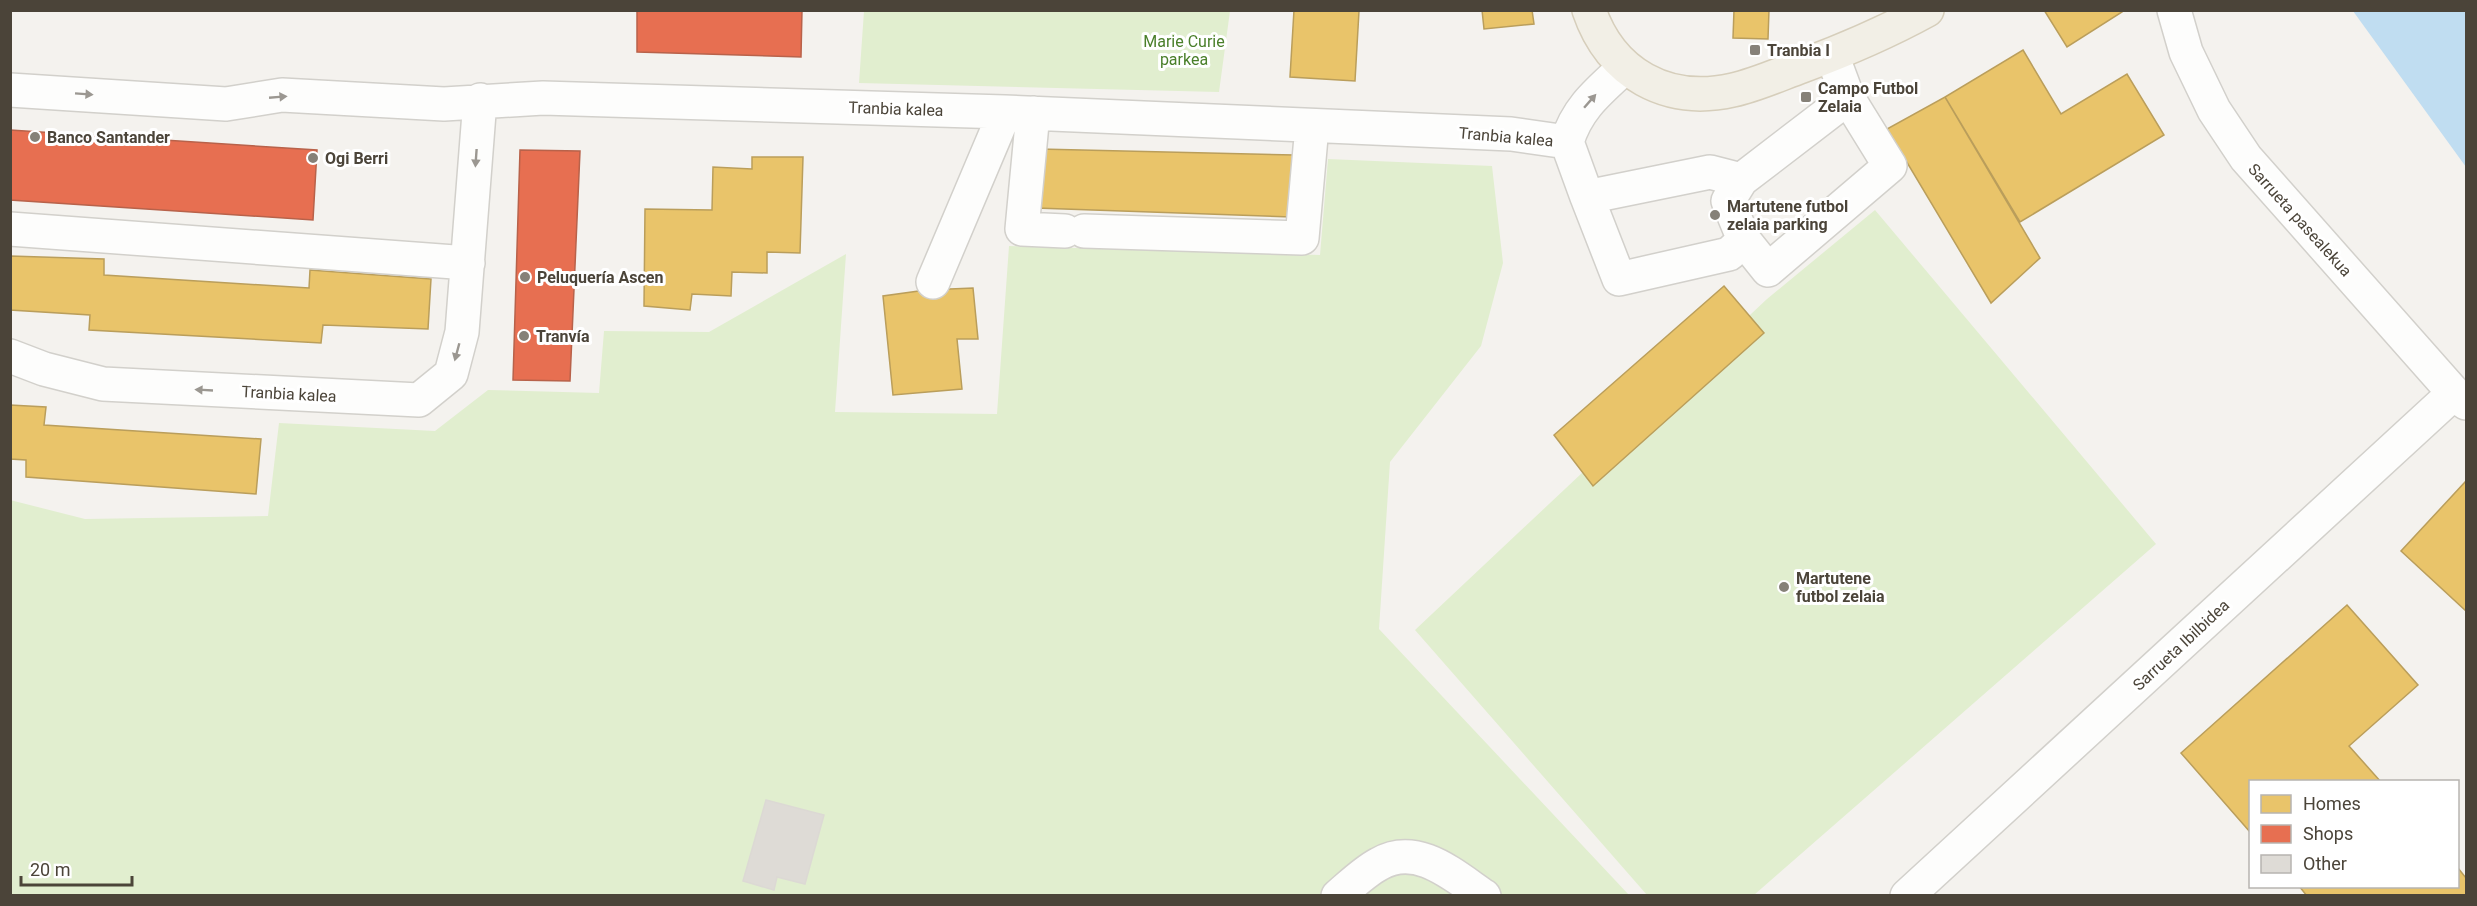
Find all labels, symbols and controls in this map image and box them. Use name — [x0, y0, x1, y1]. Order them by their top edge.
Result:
park label: Marie Curie parkea — [1143, 32, 1225, 69]
place label: Tranbia I — [1767, 41, 1830, 60]
marker: Tranbia I — [1748, 43, 1762, 57]
place label: Campo Futbol Zelaia — [1818, 79, 1918, 116]
one-way arrow — [75, 89, 94, 99]
marker: Campo Futbol Zelaia — [1799, 90, 1813, 104]
one-way arrow — [269, 92, 288, 102]
one-way arrow — [1583, 94, 1596, 109]
street label: Tranbia kalea — [848, 98, 944, 120]
street label: Tranbia kalea — [1458, 123, 1554, 151]
place label: Banco Santander — [47, 128, 170, 147]
marker: Banco Santander — [28, 130, 42, 144]
place label: Ogi Berri — [325, 149, 388, 168]
one-way arrow — [471, 149, 481, 168]
marker: Ogi Berri — [306, 151, 320, 165]
street label: Sarrueta pasealekua — [2244, 160, 2356, 280]
place label: Martutene futbol zelaia parking — [1727, 197, 1848, 234]
marker: Martutene futbol zelaia parking — [1708, 208, 1722, 222]
place label: Peluquería Ascen — [537, 268, 663, 287]
marker: Peluquería Ascen — [518, 270, 532, 284]
place label: Tranvía — [536, 327, 590, 346]
marker: Tranvía — [517, 329, 531, 343]
one-way arrow — [451, 343, 461, 361]
street label: Tranbia kalea — [241, 382, 337, 406]
one-way arrow — [194, 385, 213, 394]
place label: Martutene futbol zelaia — [1796, 569, 1885, 606]
marker: Martutene futbol zelaia — [1777, 580, 1791, 594]
street label: Sarrueta Ibilbidea — [2129, 596, 2233, 694]
legend — [2249, 780, 2459, 888]
text: Homes — [2303, 793, 2361, 814]
text: Shops — [2303, 823, 2353, 844]
scale bar — [21, 849, 132, 887]
text: Other — [2303, 853, 2347, 874]
text: 20 m — [30, 859, 70, 880]

